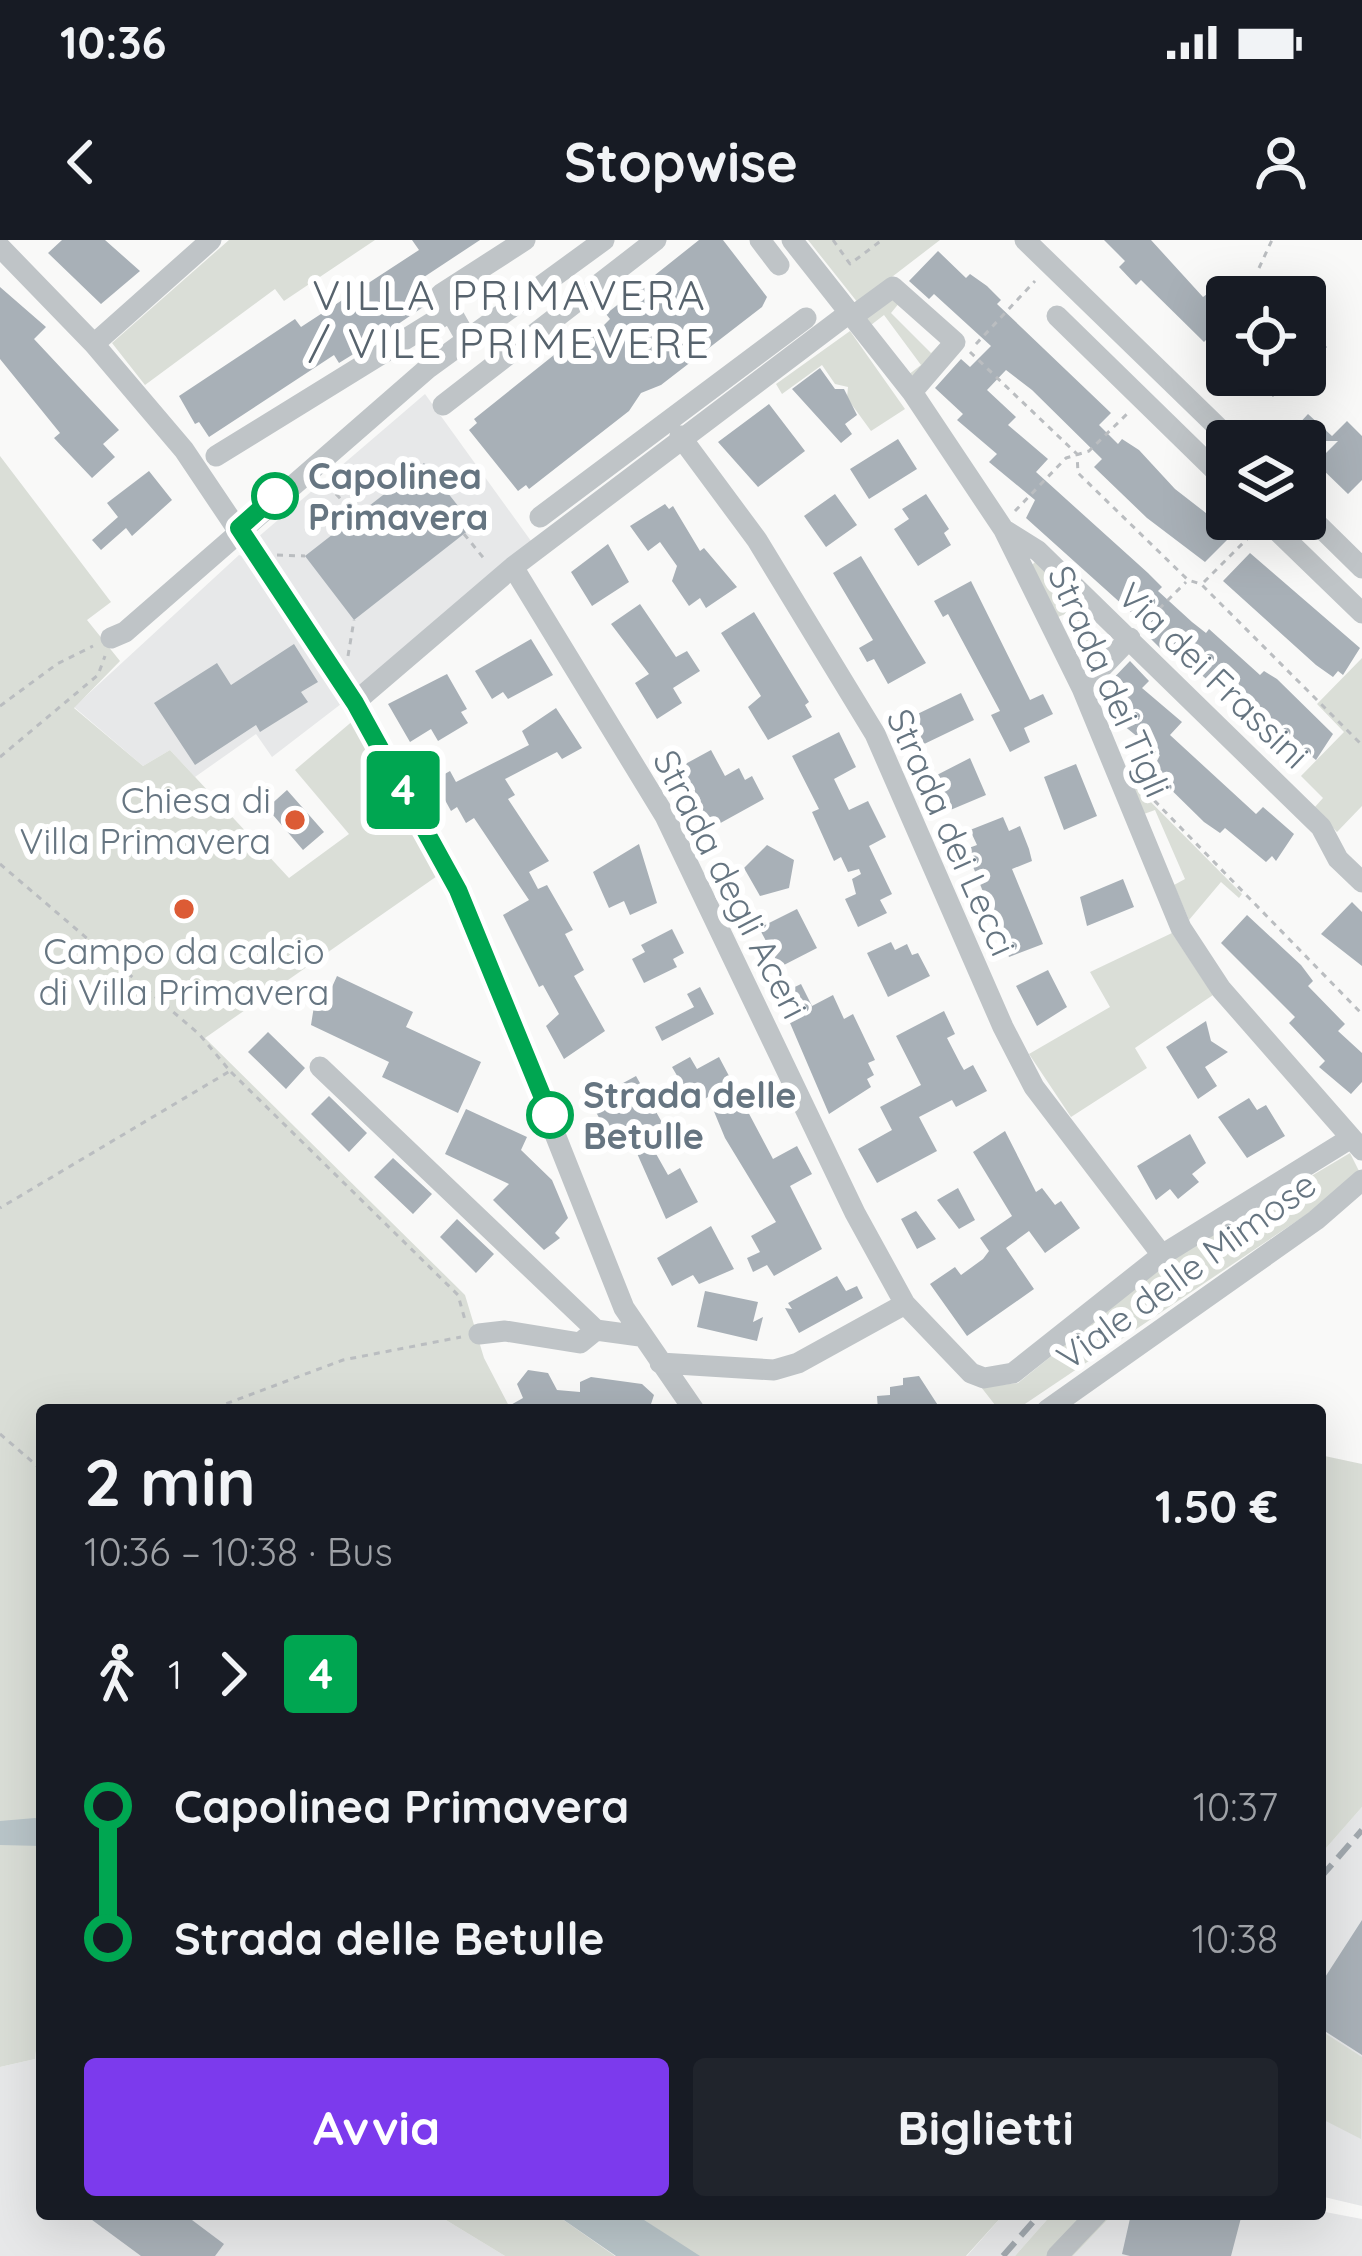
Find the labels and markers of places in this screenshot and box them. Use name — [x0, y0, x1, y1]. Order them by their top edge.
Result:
place label: Capolinea Primavera — [308, 453, 488, 539]
marker: Capolinea Primavera — [253, 474, 297, 518]
place label: Chiesa di Villa Primavera — [19, 777, 271, 863]
marker: Chiesa di Villa Primavera — [282, 807, 308, 833]
marker: Campo da calcio di Villa Primavera — [171, 896, 197, 922]
place label: Campo da calcio di Villa Primavera — [39, 928, 329, 1014]
place label: Strada delle Betulle — [583, 1072, 796, 1158]
marker: Strada delle Betulle — [528, 1093, 572, 1137]

